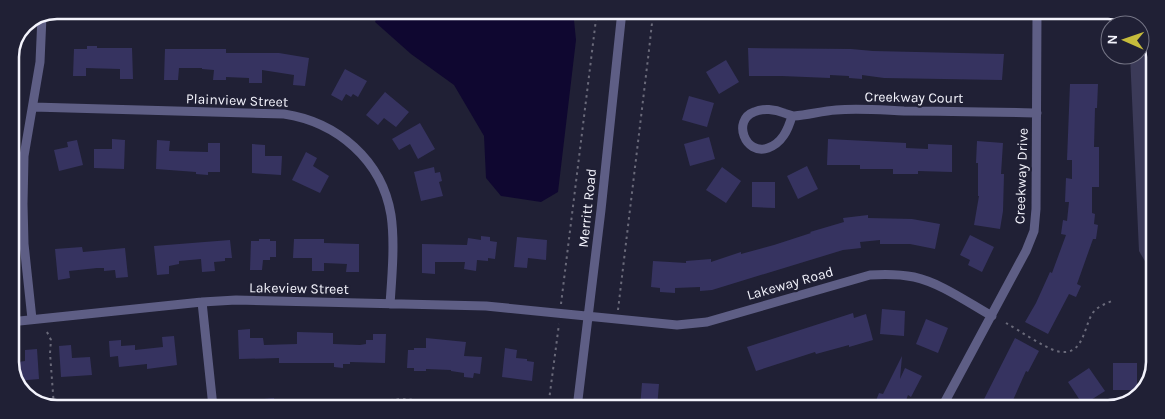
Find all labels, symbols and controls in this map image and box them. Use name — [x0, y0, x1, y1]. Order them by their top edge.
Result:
north arrow — [1100, 15, 1150, 65]
text: N — [1104, 34, 1121, 45]
street label: Creekway Court — [865, 88, 963, 107]
street label: Plainview Street — [186, 90, 288, 111]
street label: Creekway Drive — [1011, 128, 1032, 224]
street label: Merritt Road — [575, 168, 600, 248]
street label: Lakeway Road — [745, 263, 835, 304]
street label: Lakeview Street — [249, 279, 349, 298]

